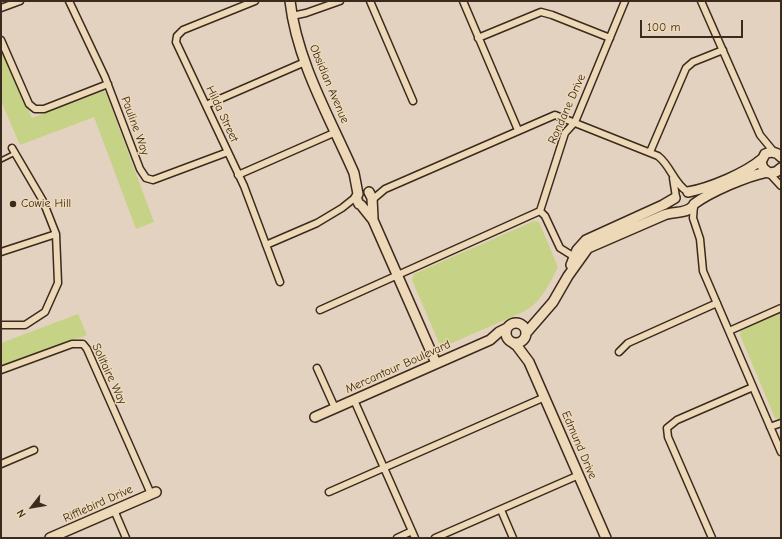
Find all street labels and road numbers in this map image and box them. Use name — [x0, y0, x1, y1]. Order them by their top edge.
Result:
street label: Obsidian Avenue — [306, 42, 352, 126]
street label: Rondane Drive — [545, 72, 589, 146]
street label: Hilda Street — [203, 83, 241, 145]
street label: Pauline Way — [118, 95, 152, 157]
street label: Mercantour Boulevard — [343, 337, 453, 397]
street label: Solitaire Way — [89, 341, 129, 407]
street label: Edmund Drive — [558, 409, 600, 481]
street label: Rifflebird Drive — [61, 482, 135, 526]

